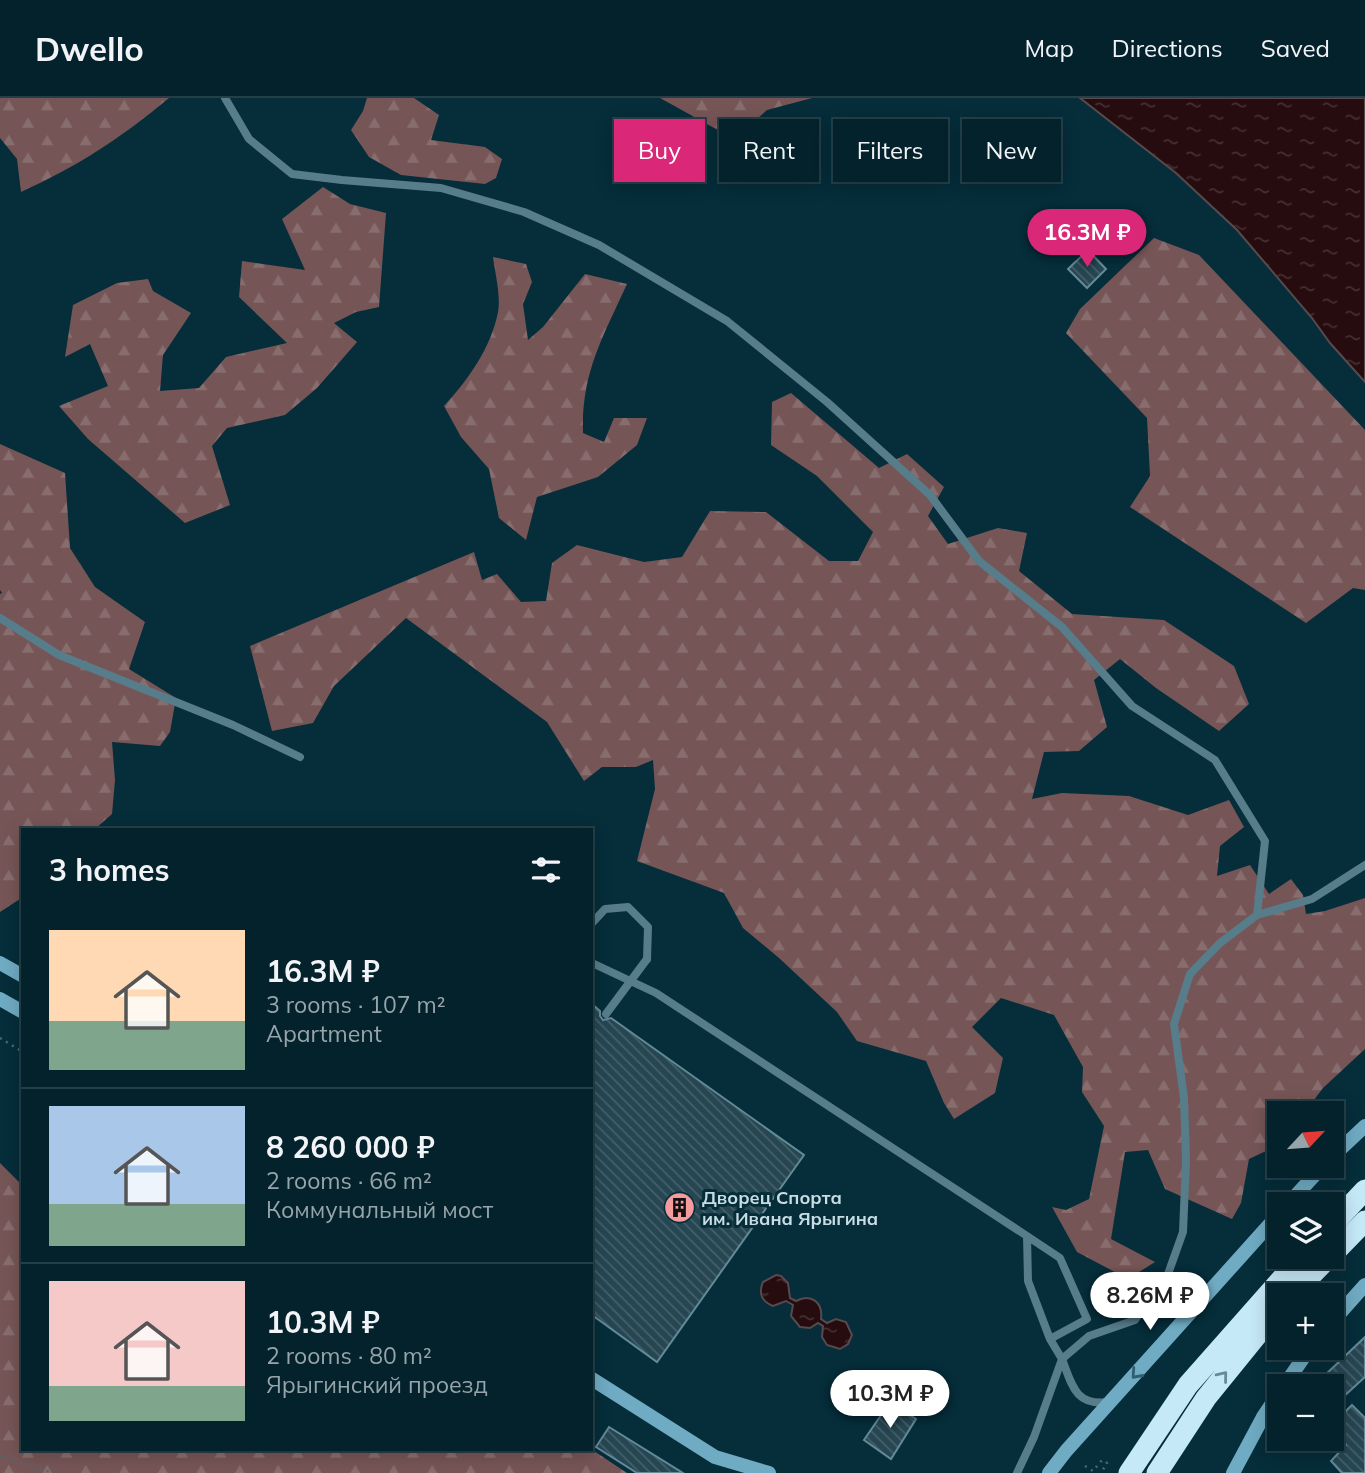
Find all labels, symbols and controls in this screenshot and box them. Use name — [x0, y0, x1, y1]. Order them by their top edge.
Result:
text: Dwello — [35, 28, 144, 69]
text: Map — [1024, 33, 1074, 63]
text: Directions — [1112, 33, 1223, 63]
text: Saved — [1261, 33, 1330, 63]
chip: Buy — [614, 119, 705, 182]
chip: Rent — [719, 119, 819, 182]
chip: Filters — [833, 119, 948, 182]
chip: New — [962, 119, 1061, 182]
pin: 16.3M ₽ — [1022, 209, 1152, 269]
text: 16.3M ₽ — [1043, 217, 1131, 246]
text: 3 homes — [49, 851, 170, 889]
icon: filters — [527, 851, 565, 889]
text: 16.3M ₽ — [266, 952, 380, 990]
icon: home — [105, 958, 189, 1042]
text: 3 rooms · 107 m² — [266, 990, 446, 1019]
text: Apartment — [266, 1019, 382, 1048]
north arrow — [1267, 1101, 1344, 1178]
map controls — [1267, 1101, 1344, 1451]
text: 8 260 000 ₽ — [266, 1128, 435, 1166]
icon: home — [105, 1134, 189, 1218]
text: 2 rooms · 66 m² — [266, 1166, 432, 1195]
place label: Дворец Спорта им. Ивана Ярыгина — [702, 1186, 878, 1230]
building icon: Дворец Спорта им. Ивана Ярыгина — [662, 1190, 696, 1224]
button: layers — [1267, 1192, 1344, 1269]
text: Коммунальный мост — [266, 1195, 493, 1224]
pin: 8.26M ₽ — [1085, 1272, 1215, 1332]
text: 8.26M ₽ — [1106, 1280, 1194, 1309]
button: + — [1267, 1283, 1344, 1360]
text: 10.3M ₽ — [266, 1303, 380, 1341]
icon: home — [105, 1309, 189, 1393]
text: 2 rooms · 80 m² — [266, 1341, 432, 1370]
one-way arrow — [1131, 1366, 1144, 1379]
text: Ярыгинский проезд — [266, 1370, 488, 1399]
pin: 10.3M ₽ — [825, 1370, 955, 1430]
one-way arrow — [1215, 1372, 1228, 1384]
button: − — [1267, 1374, 1344, 1451]
text: 10.3M ₽ — [846, 1378, 934, 1407]

